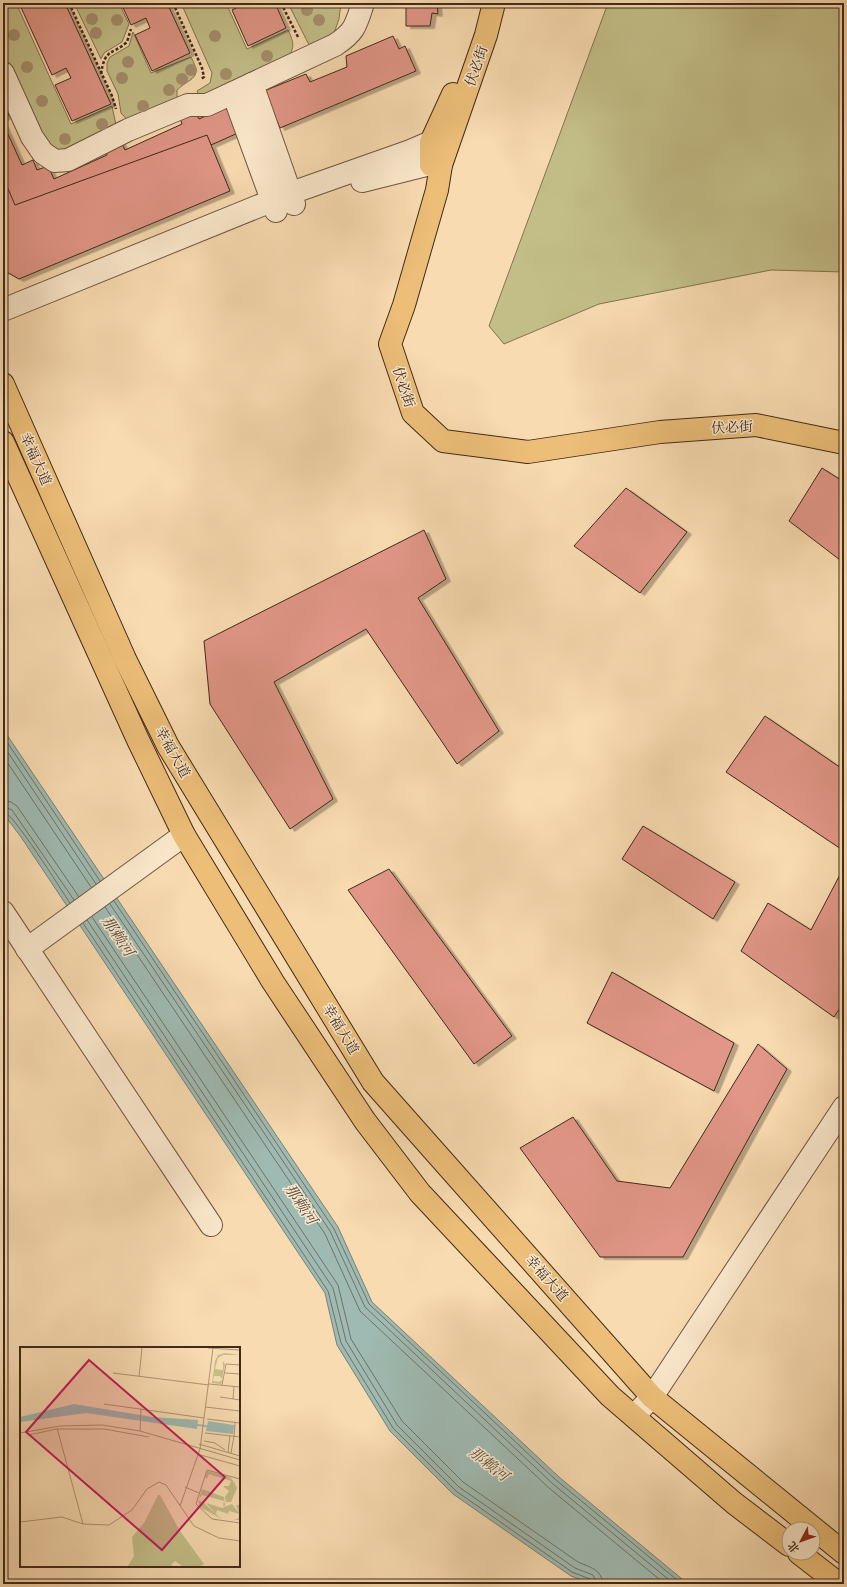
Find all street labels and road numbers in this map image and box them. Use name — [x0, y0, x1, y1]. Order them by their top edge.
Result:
street label: 伏必街 — [461, 43, 491, 89]
street label: 伏必街 — [389, 364, 419, 410]
street label: 伏必街 — [711, 417, 753, 437]
street label: 幸福大道 — [16, 430, 56, 488]
street label: 幸福大道 — [152, 723, 194, 781]
street label: 幸福大道 — [319, 1000, 363, 1058]
street label: 幸福大道 — [522, 1251, 572, 1305]

